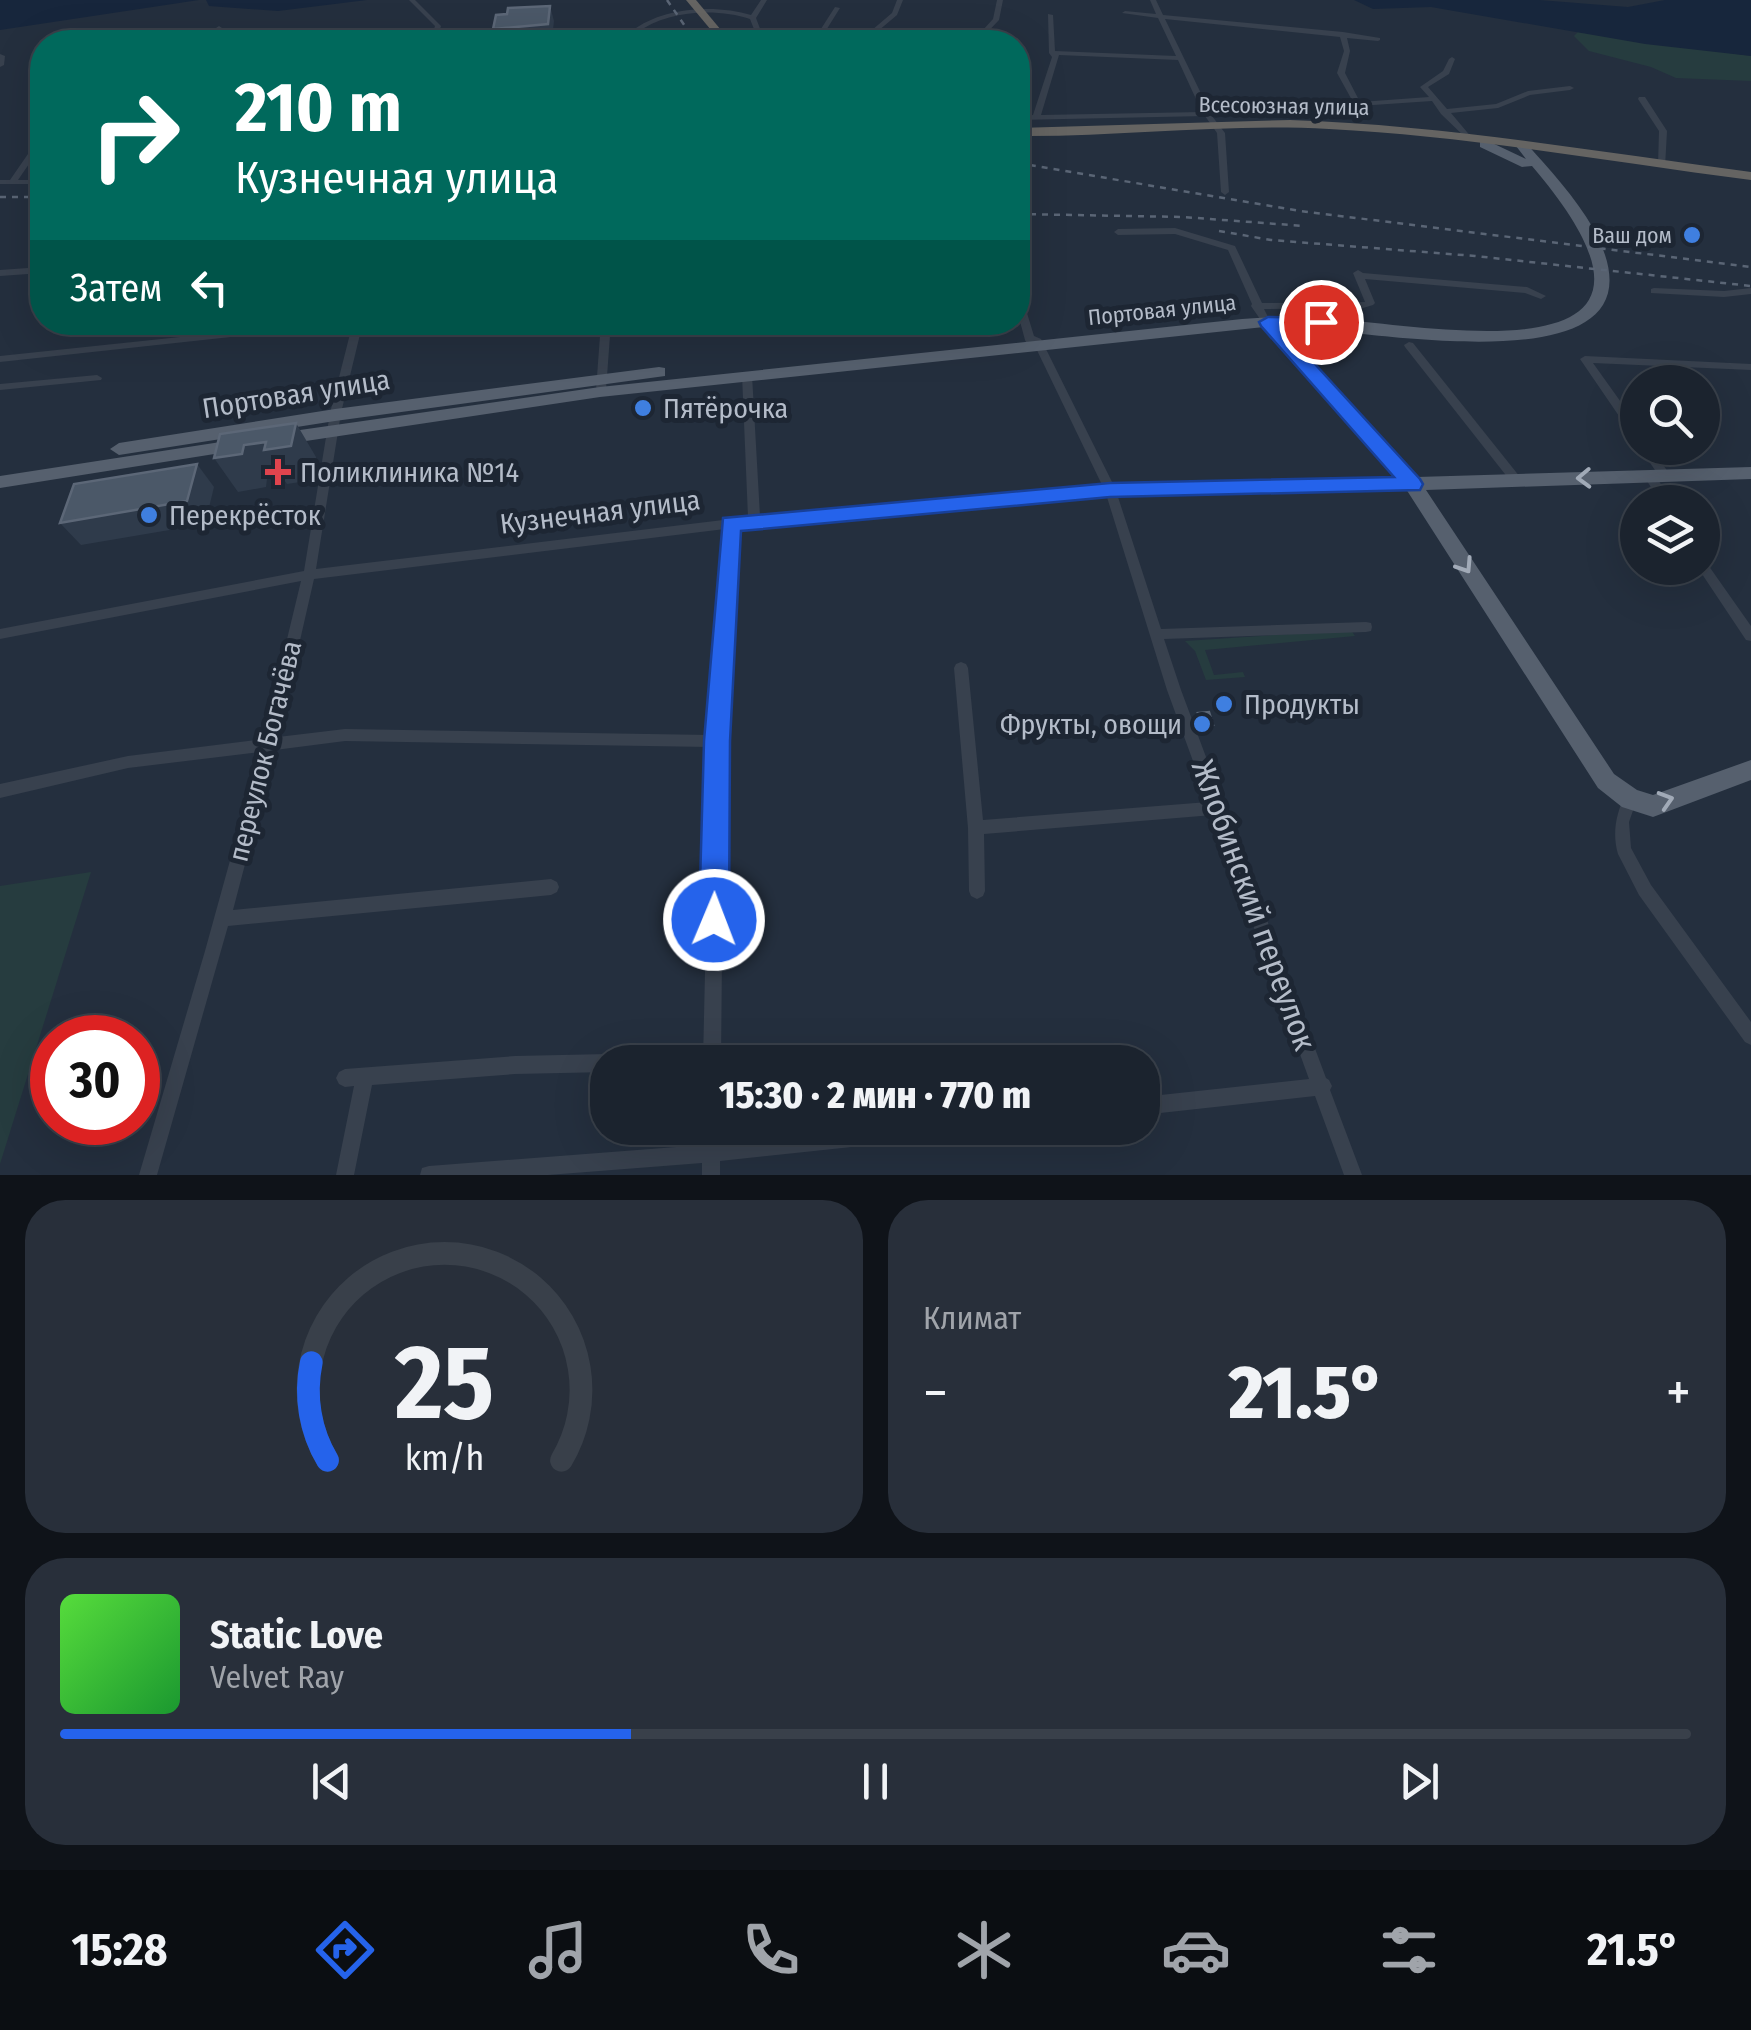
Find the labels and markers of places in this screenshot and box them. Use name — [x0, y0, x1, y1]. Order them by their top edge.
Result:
place label: Ваш дом — [1592, 222, 1672, 249]
marker: Ваш дом — [1681, 224, 1703, 246]
pin — [1279, 280, 1364, 365]
place label: Пятёрочка — [663, 392, 788, 425]
marker: Пятёрочка — [632, 397, 654, 419]
place label: Поликлиника №14 — [300, 456, 519, 489]
marker: Поликлиника №14 — [265, 459, 291, 485]
place label: Перекрёсток — [169, 499, 321, 532]
marker: Перекрёсток — [138, 504, 160, 526]
place label: Продукты — [1244, 688, 1360, 721]
marker: Продукты — [1213, 693, 1235, 715]
place label: Фрукты, овощи — [1000, 708, 1182, 741]
marker: Фрукты, овощи — [1191, 713, 1213, 735]

